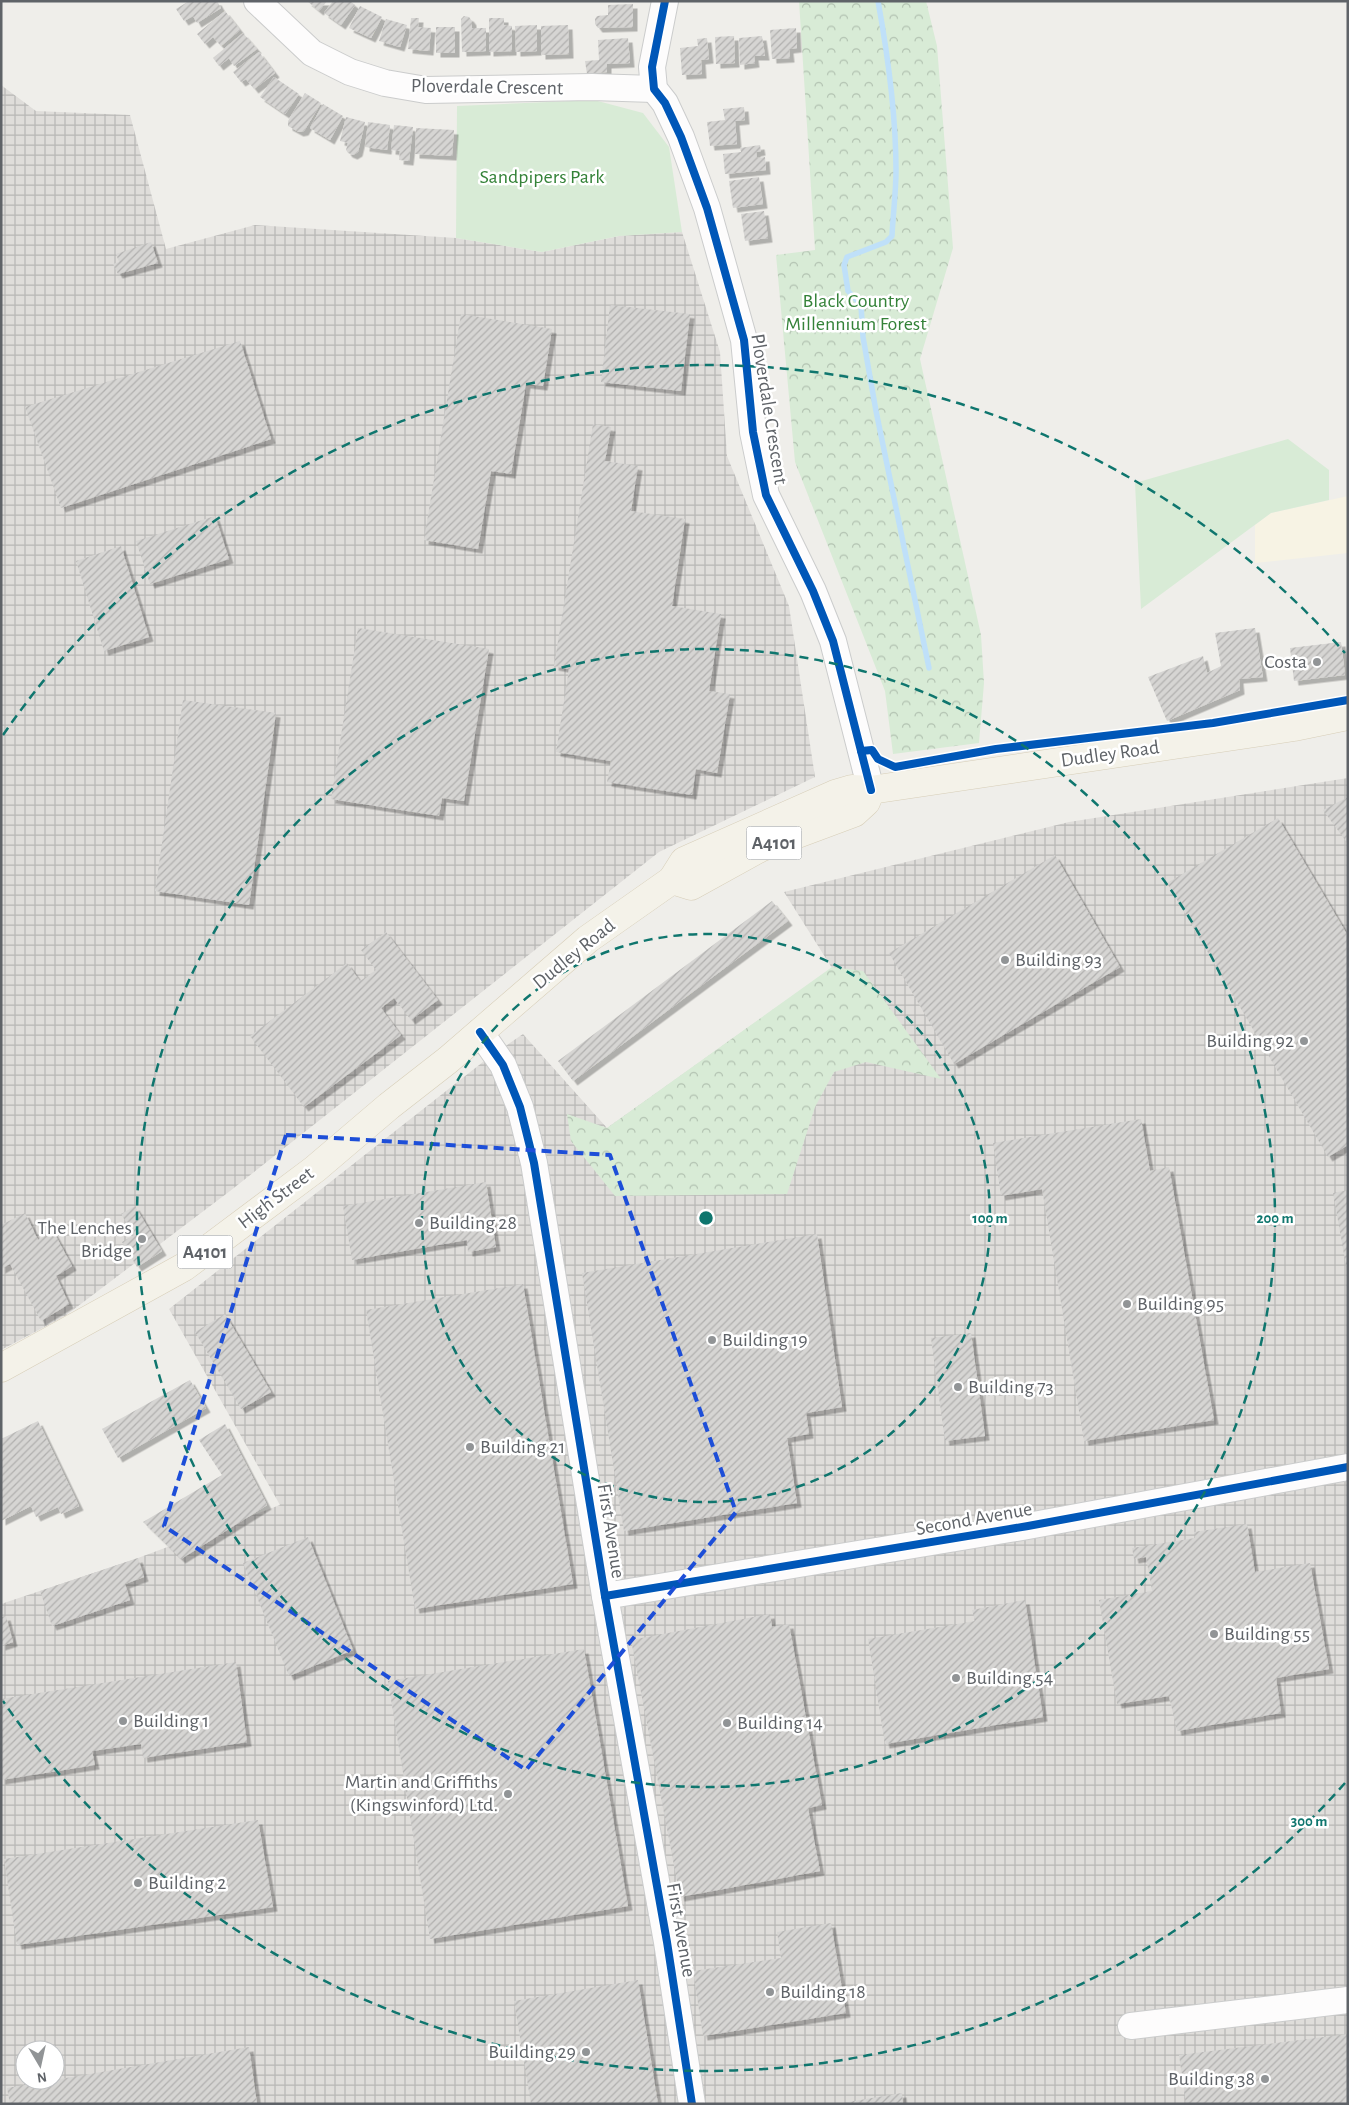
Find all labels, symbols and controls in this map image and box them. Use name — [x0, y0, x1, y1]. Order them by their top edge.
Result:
street label: Ploverdale Crescent — [411, 76, 564, 98]
park label: Sandpipers Park — [480, 167, 604, 187]
park label: Black Country Millennium Forest — [785, 291, 927, 334]
street label: Ploverdale Crescent — [747, 332, 791, 486]
place label: Costa — [1264, 652, 1307, 672]
marker: Costa — [1311, 656, 1323, 668]
street label: Dudley Road — [1059, 737, 1161, 771]
road number: A4101 — [746, 826, 802, 860]
street label: Dudley Road — [529, 915, 619, 993]
place label: Building 93 — [1015, 950, 1102, 970]
marker: Building 93 — [999, 954, 1011, 966]
place label: Building 92 — [1206, 1031, 1294, 1051]
marker: Building 92 — [1298, 1035, 1310, 1047]
street label: High Street — [234, 1163, 318, 1233]
centre of rings — [697, 1209, 715, 1227]
text: 100 m — [972, 1211, 1008, 1226]
text: 200 m — [1256, 1211, 1294, 1226]
place label: Building 28 — [429, 1213, 517, 1233]
marker: Building 28 — [413, 1217, 425, 1229]
place label: The Lenches Bridge — [37, 1218, 132, 1261]
marker: The Lenches Bridge — [136, 1233, 148, 1245]
road number: A4101 — [178, 1236, 232, 1268]
place label: Building 95 — [1137, 1294, 1224, 1314]
marker: Building 95 — [1121, 1298, 1133, 1310]
place label: Building 19 — [722, 1330, 808, 1350]
marker: Building 19 — [706, 1334, 718, 1346]
place label: Building 73 — [968, 1377, 1054, 1397]
marker: Building 73 — [952, 1381, 964, 1393]
place label: Building 21 — [480, 1437, 565, 1457]
marker: Building 21 — [464, 1441, 476, 1453]
street label: First Avenue — [594, 1482, 628, 1580]
street label: Second Avenue — [914, 1499, 1034, 1539]
place label: Building 55 — [1224, 1624, 1310, 1644]
marker: Building 55 — [1208, 1628, 1220, 1640]
place label: Building 54 — [966, 1668, 1053, 1688]
marker: Building 54 — [950, 1672, 962, 1684]
place label: Building 1 — [133, 1711, 209, 1731]
place label: Building 14 — [737, 1713, 823, 1733]
marker: Building 1 — [117, 1715, 129, 1727]
marker: Building 14 — [721, 1717, 733, 1729]
place label: Martin and Griffiths (Kingswinford) Ltd. — [345, 1772, 498, 1815]
marker: Martin and Griffiths (Kingswinford) Ltd. — [502, 1788, 514, 1800]
text: 300 m — [1291, 1814, 1327, 1829]
place label: Building 2 — [148, 1873, 226, 1893]
marker: Building 2 — [132, 1877, 144, 1889]
street label: First Avenue — [663, 1881, 699, 1979]
place label: Building 18 — [780, 1982, 866, 2002]
marker: Building 18 — [764, 1986, 776, 1998]
north arrow — [15, 2040, 65, 2090]
place label: Building 29 — [488, 2042, 576, 2062]
marker: Building 29 — [580, 2046, 592, 2058]
text: N — [36, 2069, 48, 2085]
place label: Building 38 — [1168, 2069, 1255, 2089]
marker: Building 38 — [1259, 2073, 1271, 2085]

